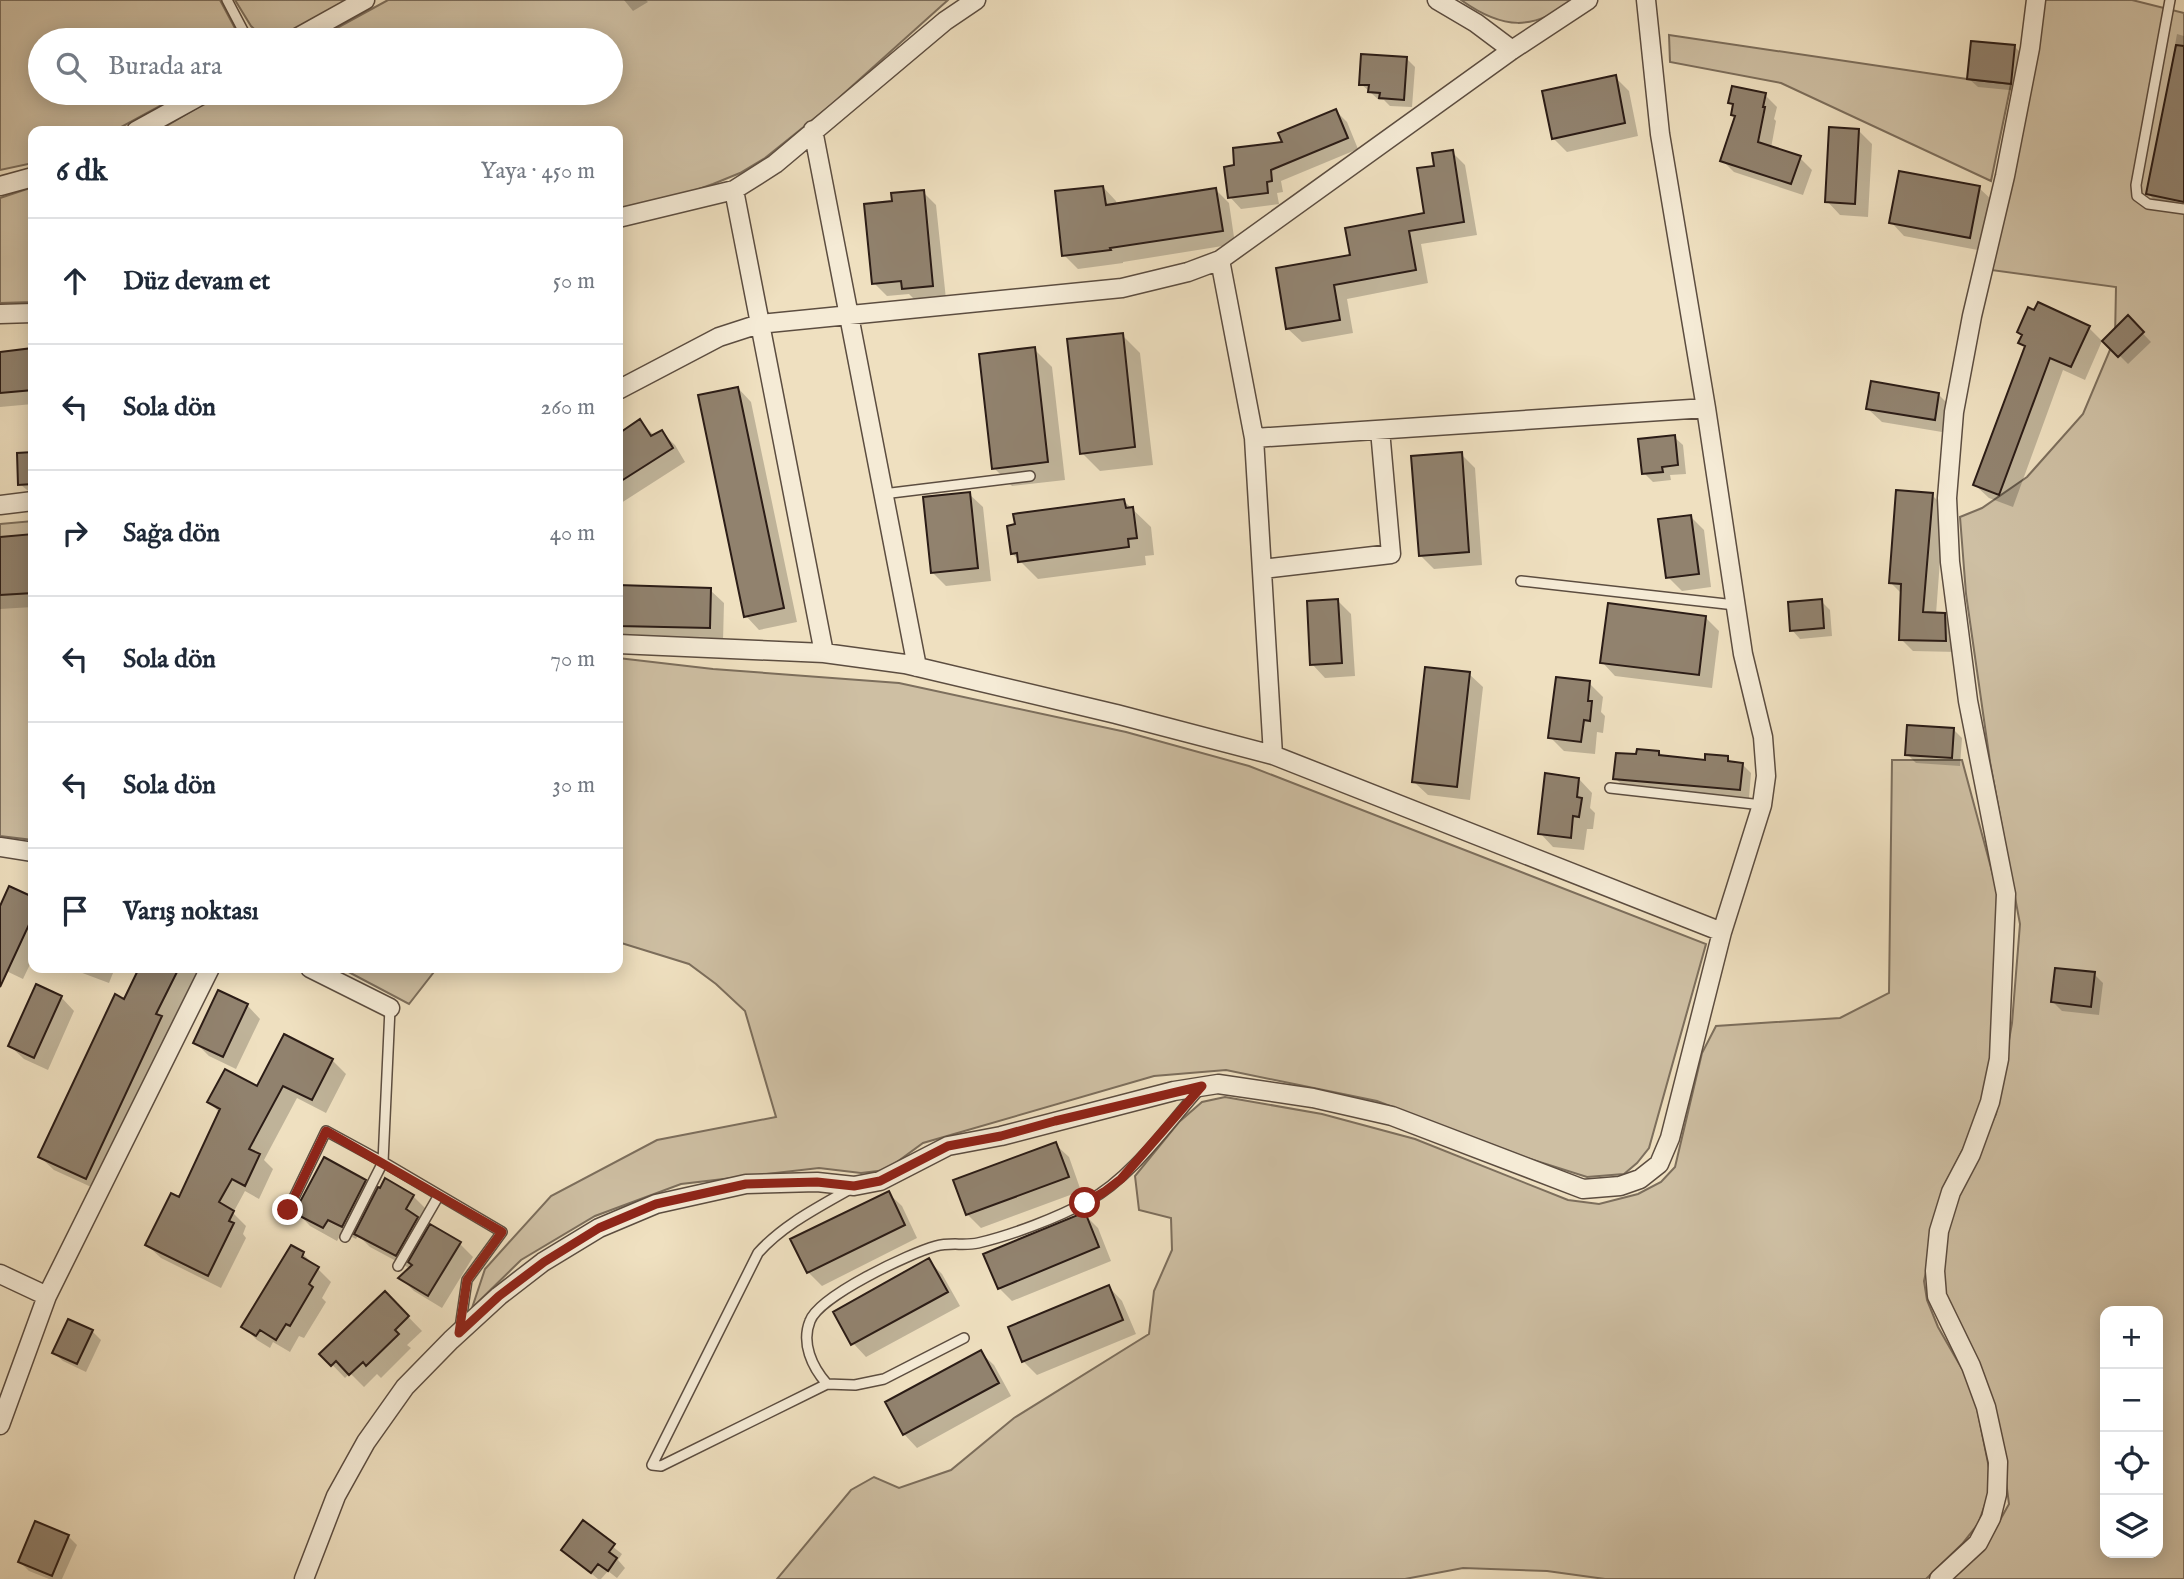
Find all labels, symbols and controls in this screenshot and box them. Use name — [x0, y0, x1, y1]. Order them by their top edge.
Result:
search box — [28, 28, 623, 105]
icon: search — [52, 48, 90, 86]
text: Burada ara — [108, 50, 222, 83]
text: 6 dk — [56, 153, 107, 191]
text: Yaya · 450 m — [481, 157, 595, 186]
icon: ahead — [56, 262, 94, 300]
text: Düz devam et — [123, 265, 270, 298]
text: 50 m — [553, 267, 595, 296]
icon: left — [56, 388, 94, 426]
text: Sola dön — [123, 391, 216, 424]
text: 260 m — [540, 393, 595, 422]
icon: right — [56, 514, 94, 552]
text: Sağa dön — [123, 517, 220, 550]
text: 40 m — [550, 519, 595, 548]
icon: left — [56, 640, 94, 678]
text: Sola dön — [123, 643, 216, 676]
text: 70 m — [550, 645, 595, 674]
icon: left — [56, 766, 94, 804]
text: Sola dön — [123, 769, 216, 802]
text: 30 m — [552, 771, 595, 800]
icon: arrive — [56, 892, 94, 930]
text: Varış noktası — [123, 895, 259, 928]
route start — [1069, 1187, 1100, 1218]
route end — [272, 1194, 303, 1225]
map controls — [2100, 1306, 2163, 1558]
button: + — [2100, 1306, 2163, 1369]
button: − — [2100, 1369, 2163, 1432]
button: locate — [2100, 1432, 2163, 1495]
button: layers — [2100, 1495, 2163, 1558]

